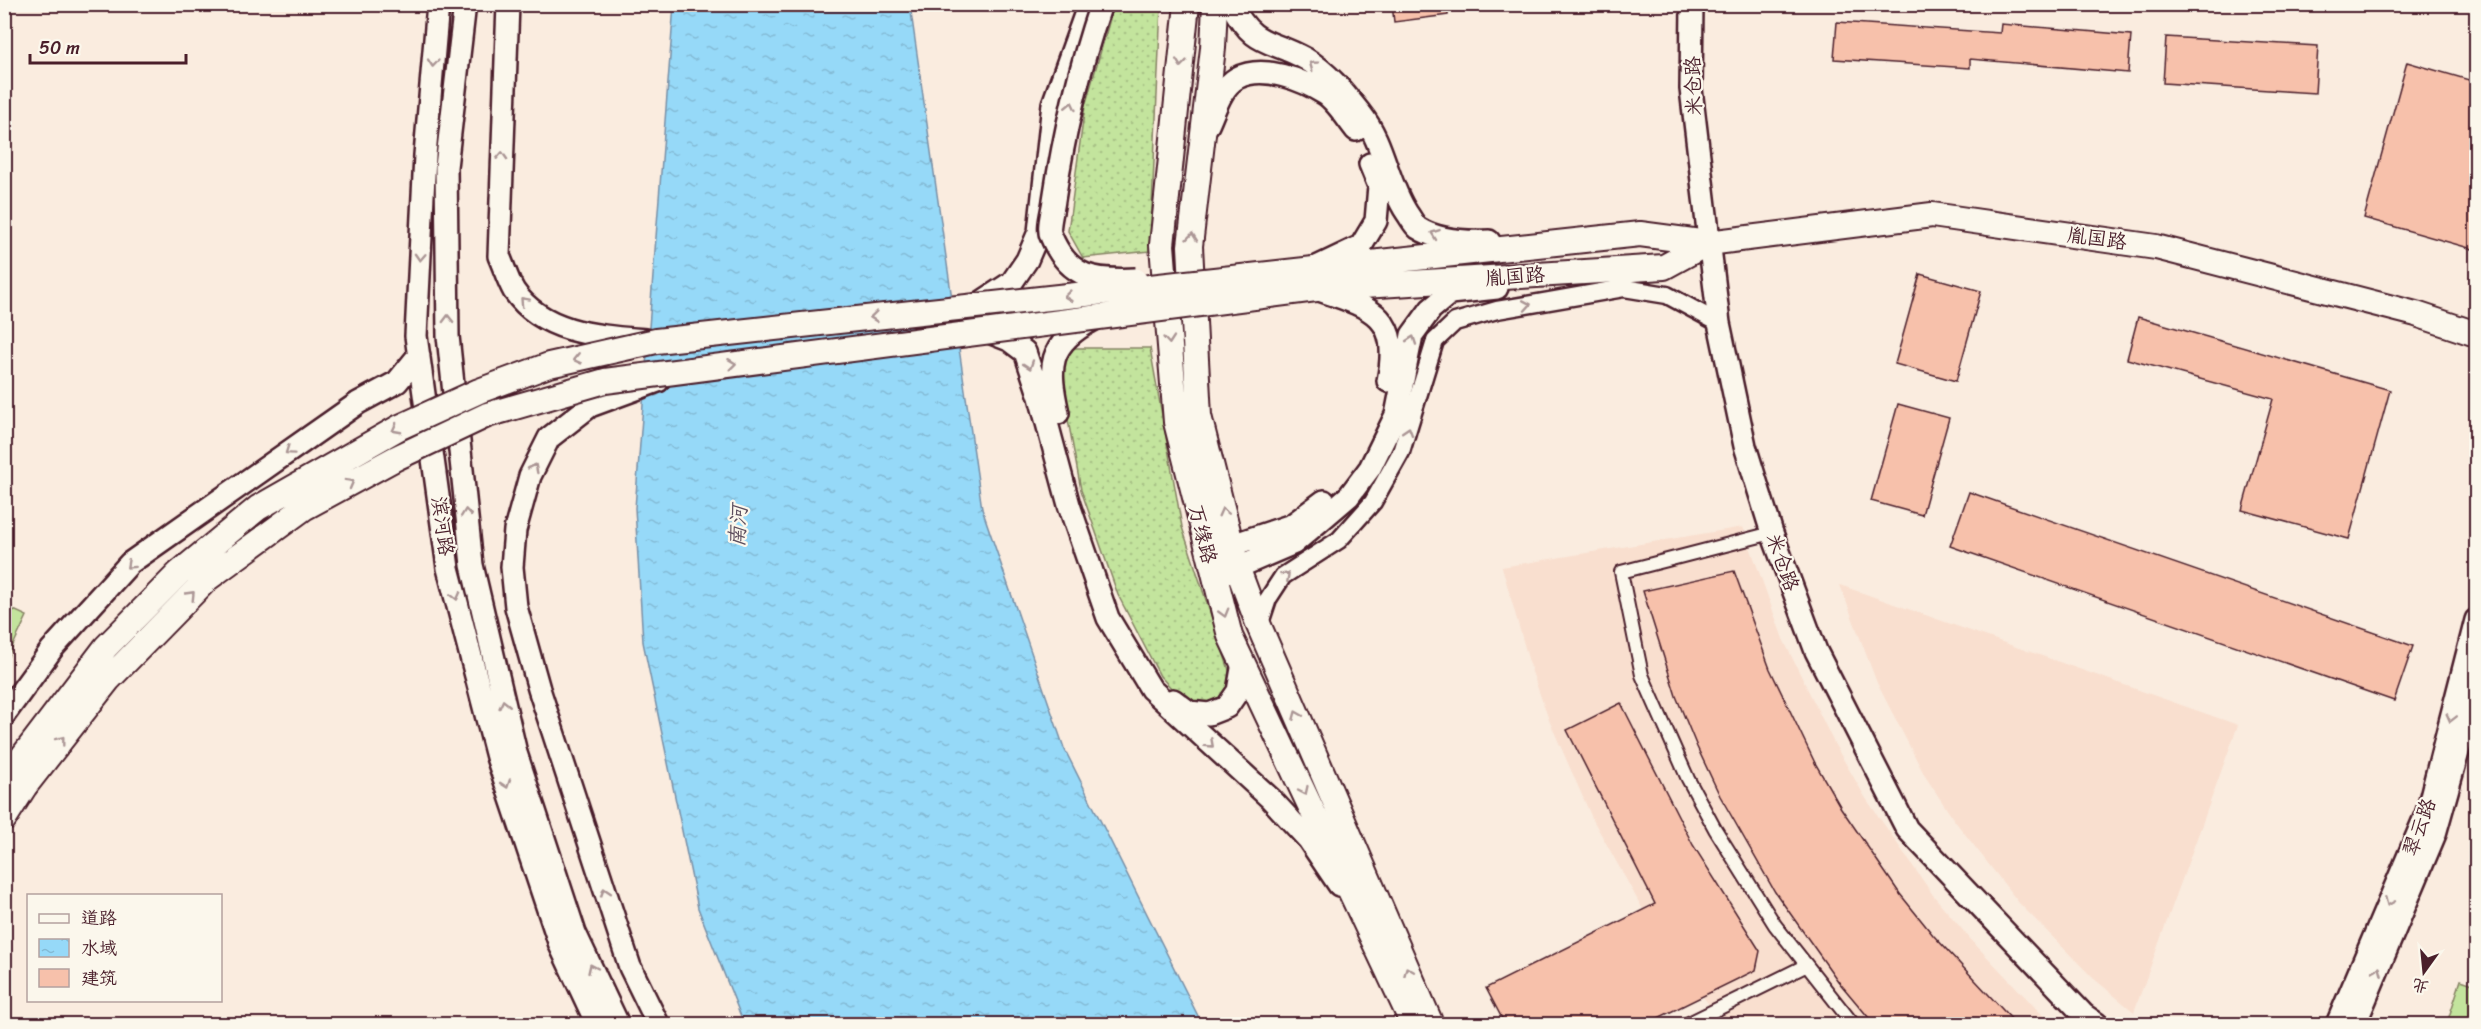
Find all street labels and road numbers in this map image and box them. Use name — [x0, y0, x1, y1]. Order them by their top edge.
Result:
street label: 米仓路 — [1675, 54, 1712, 117]
street label: 胤国路 — [2065, 217, 2130, 260]
street label: 胤国路 — [1484, 257, 1547, 296]
street label: 滨河路 — [421, 494, 464, 559]
street label: 万缘路 — [1178, 501, 1227, 568]
street label: 米仓路 — [1756, 528, 1810, 597]
street label: 翠云路 — [2393, 792, 2447, 861]

